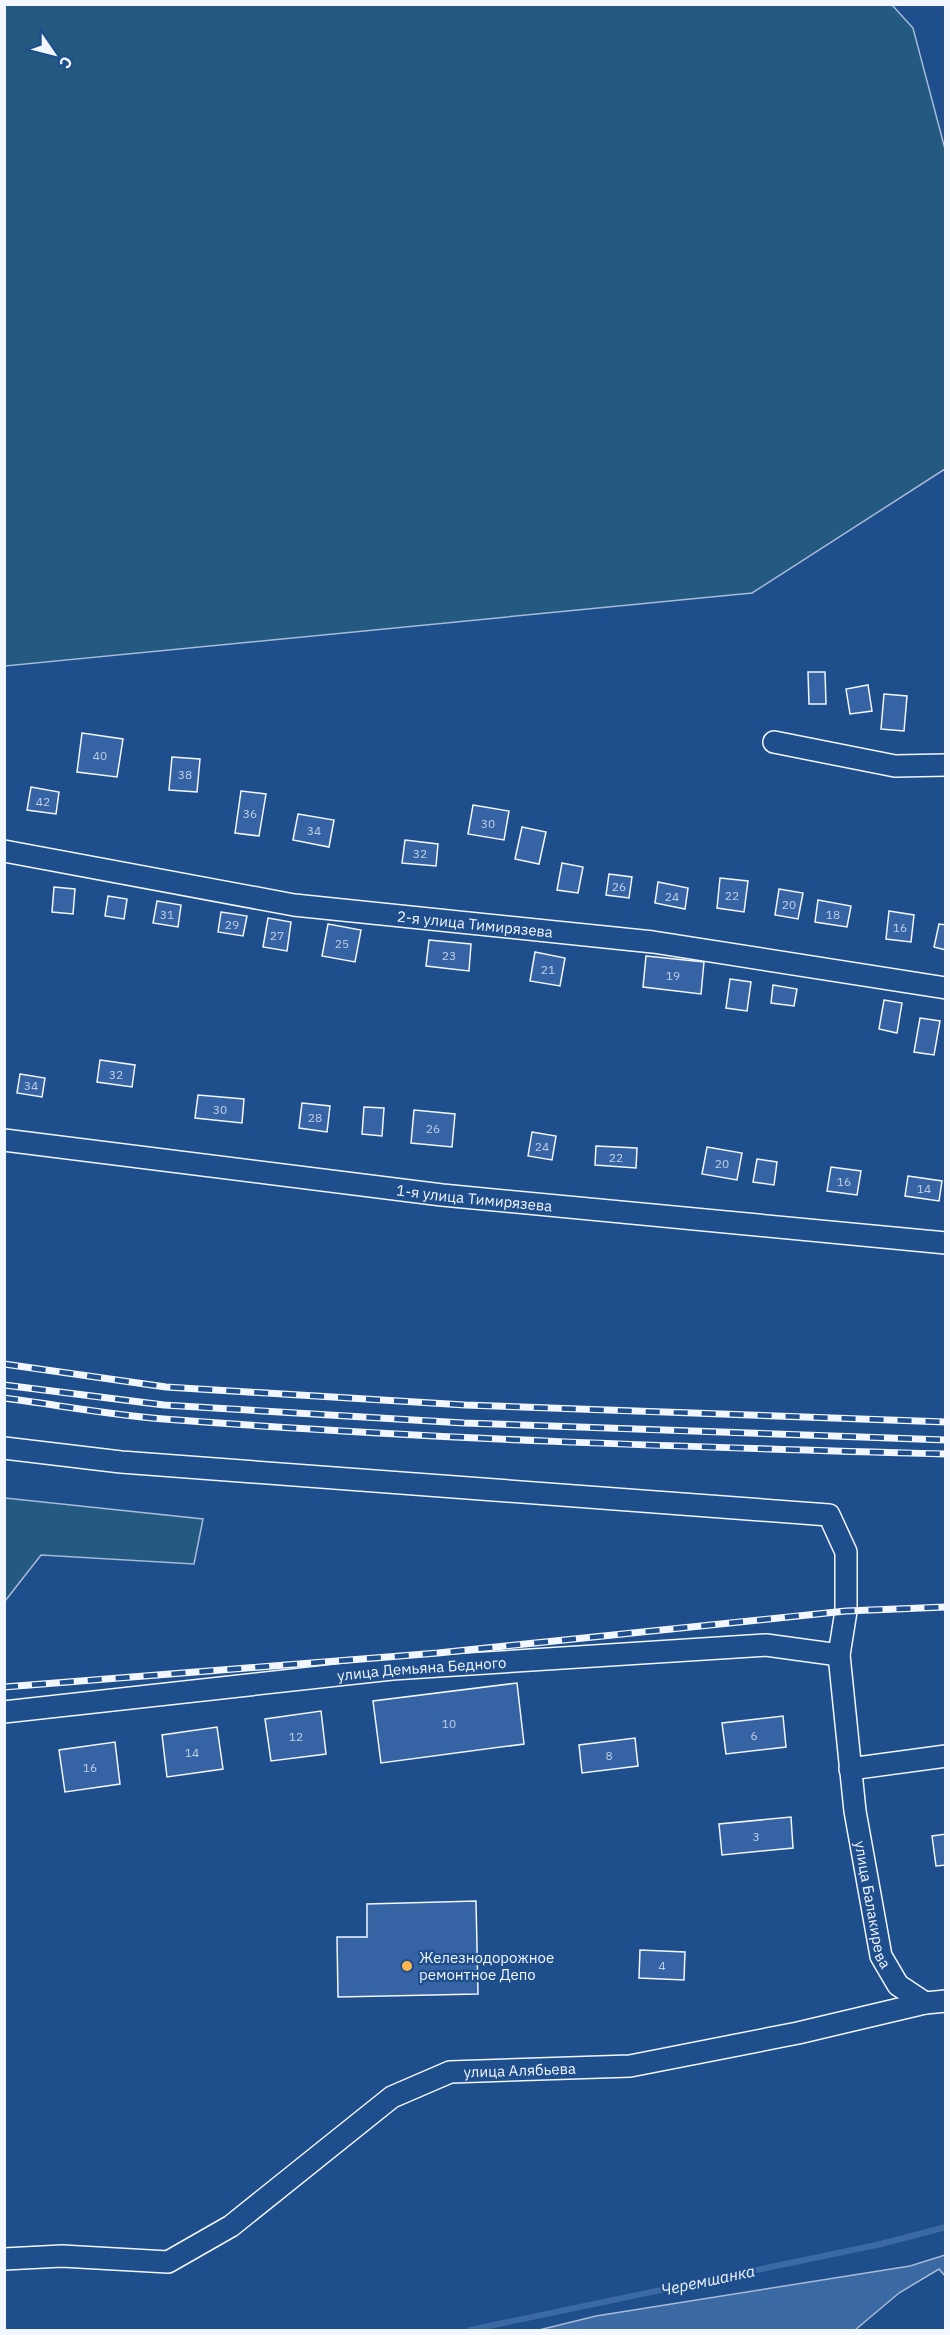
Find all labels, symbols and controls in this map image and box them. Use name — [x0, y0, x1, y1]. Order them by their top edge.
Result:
north arrow — [24, 24, 84, 84]
text: С — [55, 53, 77, 73]
house number: 40 — [93, 748, 107, 763]
house number: 38 — [178, 767, 192, 782]
house number: 42 — [36, 794, 50, 809]
house number: 36 — [243, 806, 257, 821]
house number: 30 — [481, 816, 495, 831]
house number: 34 — [307, 823, 321, 838]
house number: 32 — [413, 846, 427, 861]
house number: 26 — [612, 879, 626, 894]
house number: 22 — [725, 888, 739, 903]
house number: 24 — [665, 889, 679, 904]
house number: 20 — [782, 897, 796, 912]
street label: 2-я улица Тимирязева — [396, 906, 554, 941]
house number: 31 — [160, 907, 174, 922]
house number: 18 — [826, 907, 840, 922]
house number: 29 — [225, 917, 239, 932]
house number: 16 — [893, 920, 907, 935]
house number: 27 — [270, 928, 284, 943]
house number: 25 — [335, 936, 349, 951]
house number: 23 — [442, 948, 456, 963]
house number: 21 — [541, 962, 555, 977]
house number: 19 — [666, 968, 680, 983]
house number: 32 — [109, 1067, 123, 1082]
house number: 34 — [24, 1078, 38, 1093]
house number: 30 — [213, 1102, 227, 1117]
house number: 28 — [308, 1110, 322, 1125]
house number: 26 — [426, 1121, 440, 1136]
house number: 24 — [535, 1139, 549, 1154]
house number: 22 — [609, 1150, 623, 1165]
house number: 20 — [715, 1156, 729, 1171]
house number: 16 — [837, 1174, 851, 1189]
street label: 1-я улица Тимирязева — [395, 1180, 553, 1215]
house number: 14 — [917, 1181, 931, 1196]
street label: улица Демьяна Бедного — [336, 1652, 507, 1685]
house number: 10 — [442, 1716, 456, 1731]
house number: 6 — [750, 1728, 758, 1743]
house number: 12 — [289, 1729, 303, 1744]
house number: 14 — [185, 1745, 199, 1760]
house number: 8 — [605, 1748, 613, 1763]
house number: 16 — [83, 1760, 97, 1775]
house number: 3 — [752, 1829, 760, 1844]
street label: улица Балакирева — [851, 1839, 896, 1972]
place label: Железнодорожное ремонтное Депо — [419, 1948, 554, 1984]
house number: 4 — [658, 1958, 666, 1973]
marker: Железнодорожное ремонтное Депо — [400, 1959, 414, 1973]
street label: улица Алябьева — [463, 2058, 576, 2081]
water label: Черемшанка — [659, 2260, 757, 2300]

